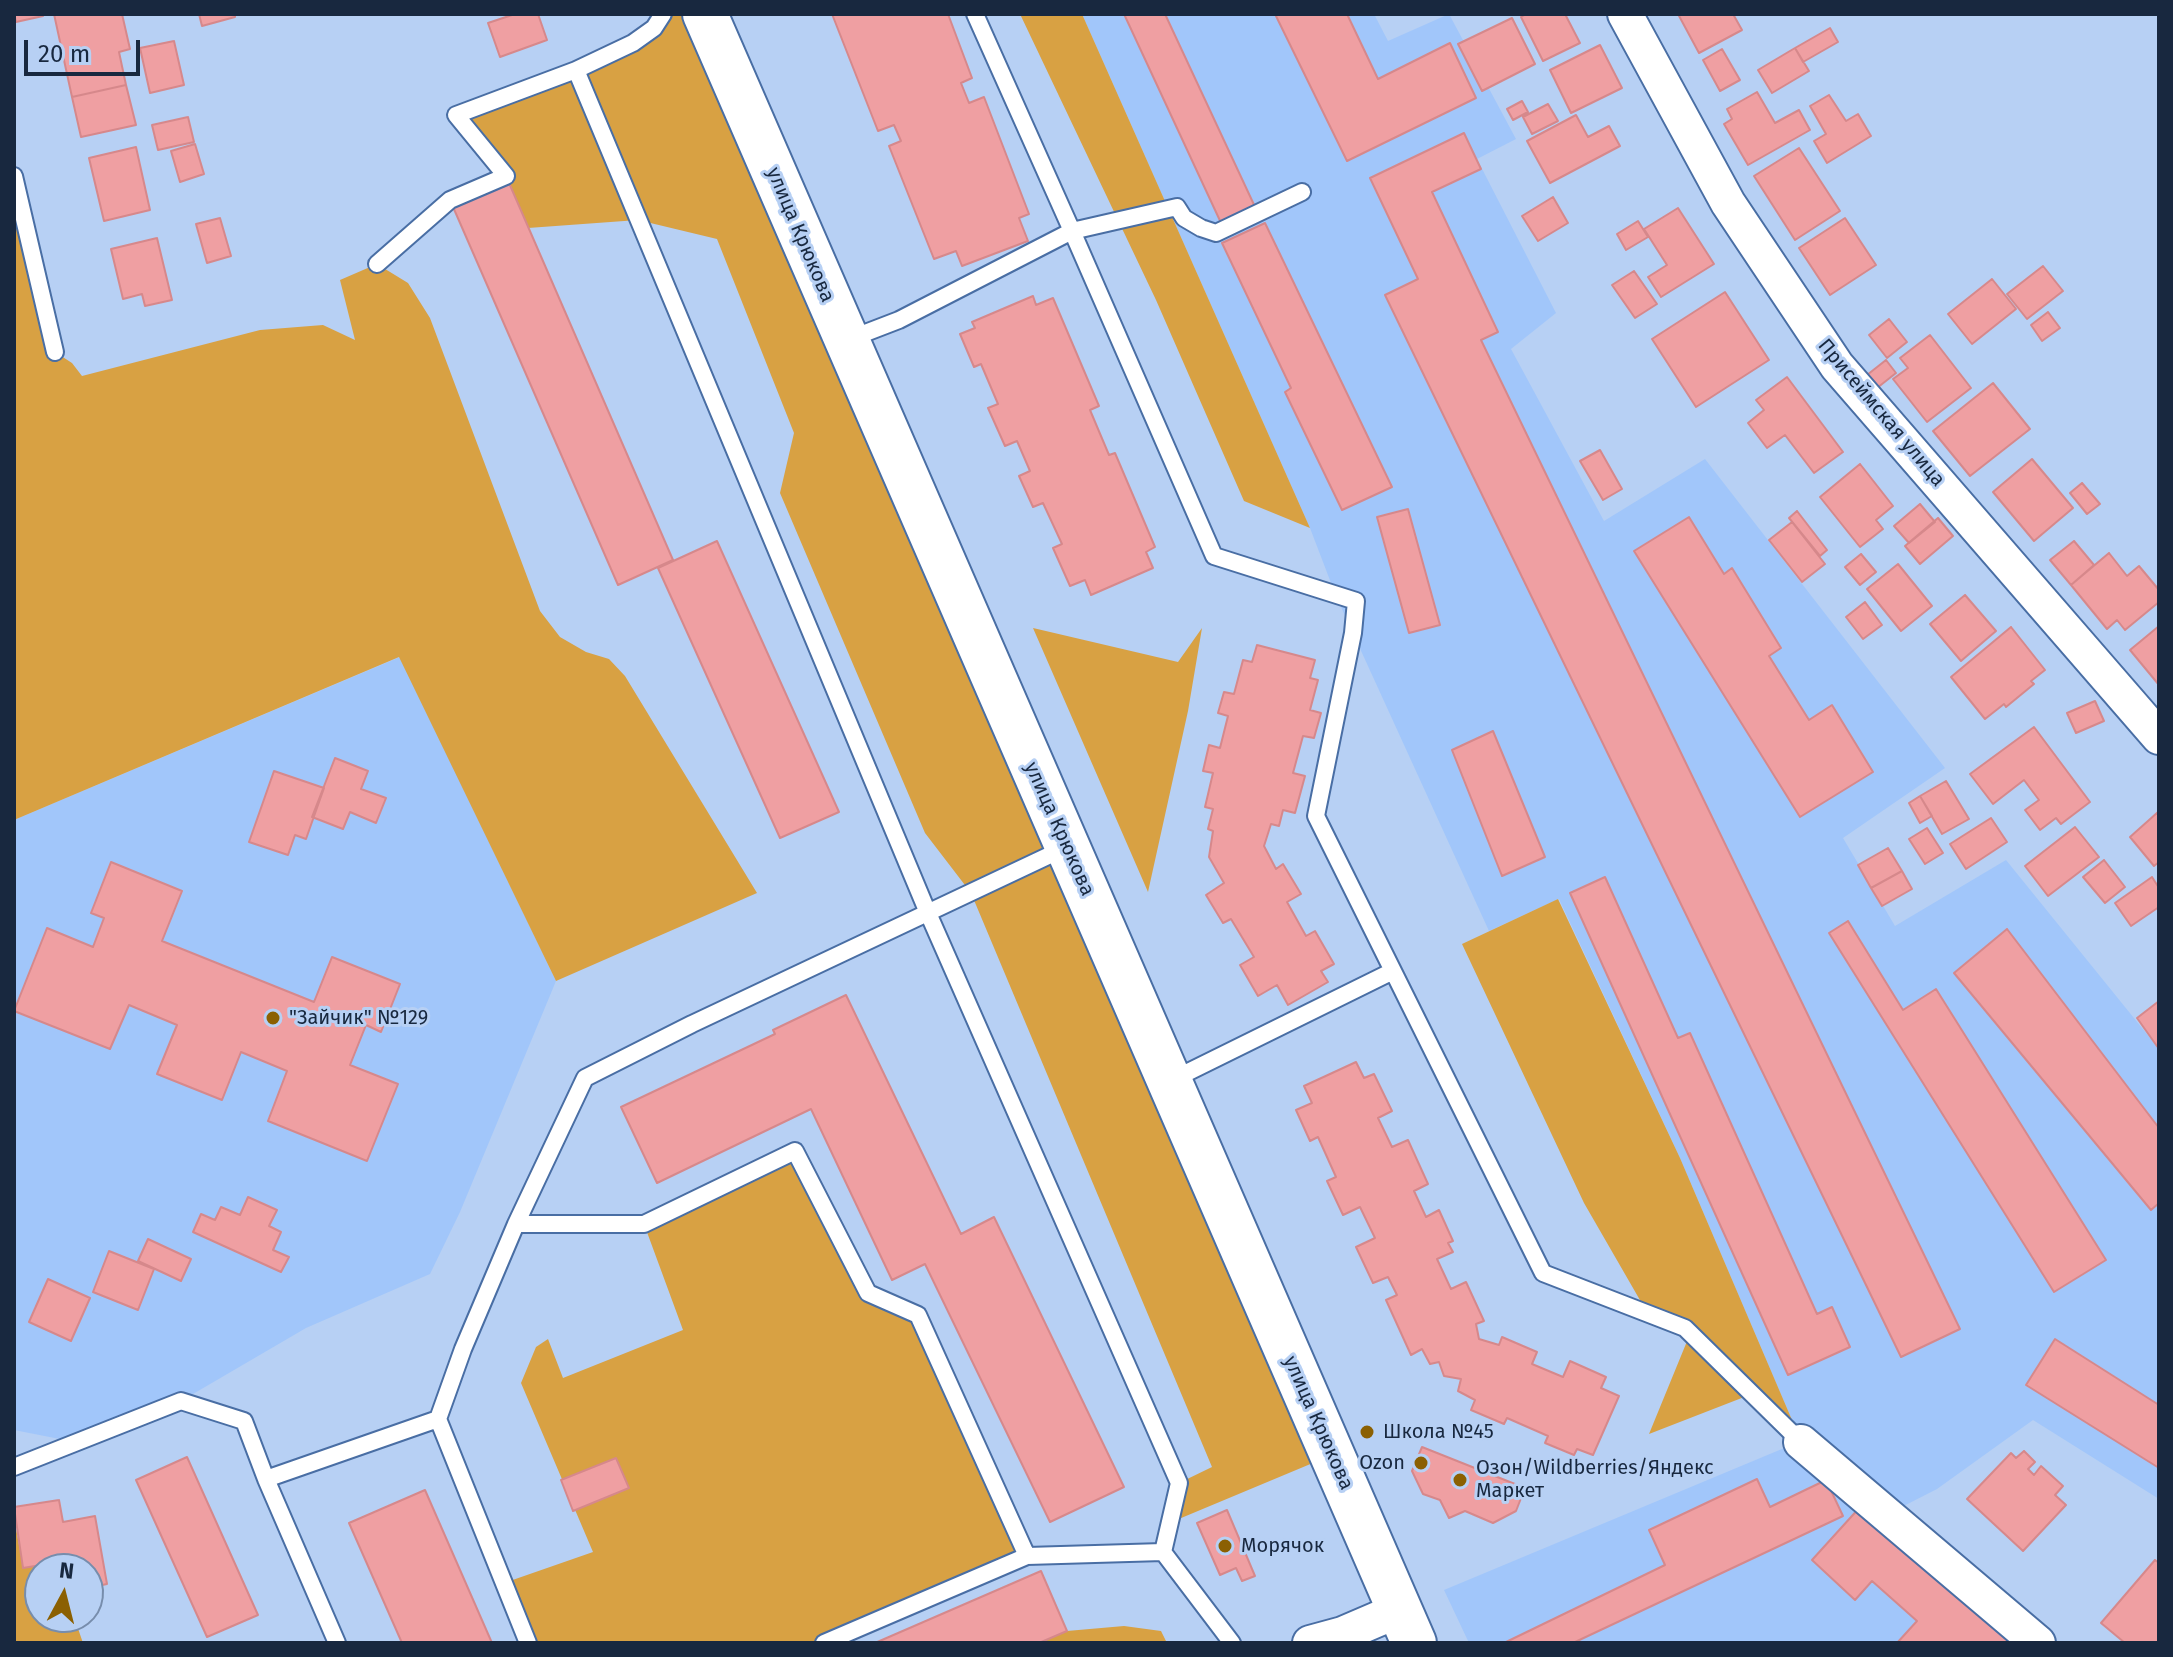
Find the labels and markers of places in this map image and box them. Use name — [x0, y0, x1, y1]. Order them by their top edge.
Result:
place label: "Зайчик" №129 — [289, 1006, 428, 1030]
marker: "Зайчик" №129 — [264, 1009, 282, 1027]
place label: Школа №45 — [1383, 1420, 1494, 1444]
marker: Школа №45 — [1358, 1423, 1376, 1441]
place label: Ozon — [1359, 1451, 1405, 1475]
marker: Ozon — [1412, 1454, 1430, 1472]
place label: Озон/Wildberries/Яндекс Маркет — [1476, 1456, 1714, 1503]
marker: Озон/Wildberries/Яндекс Маркет — [1451, 1471, 1469, 1489]
place label: Морячок — [1241, 1534, 1324, 1558]
marker: Морячок — [1216, 1537, 1234, 1555]

